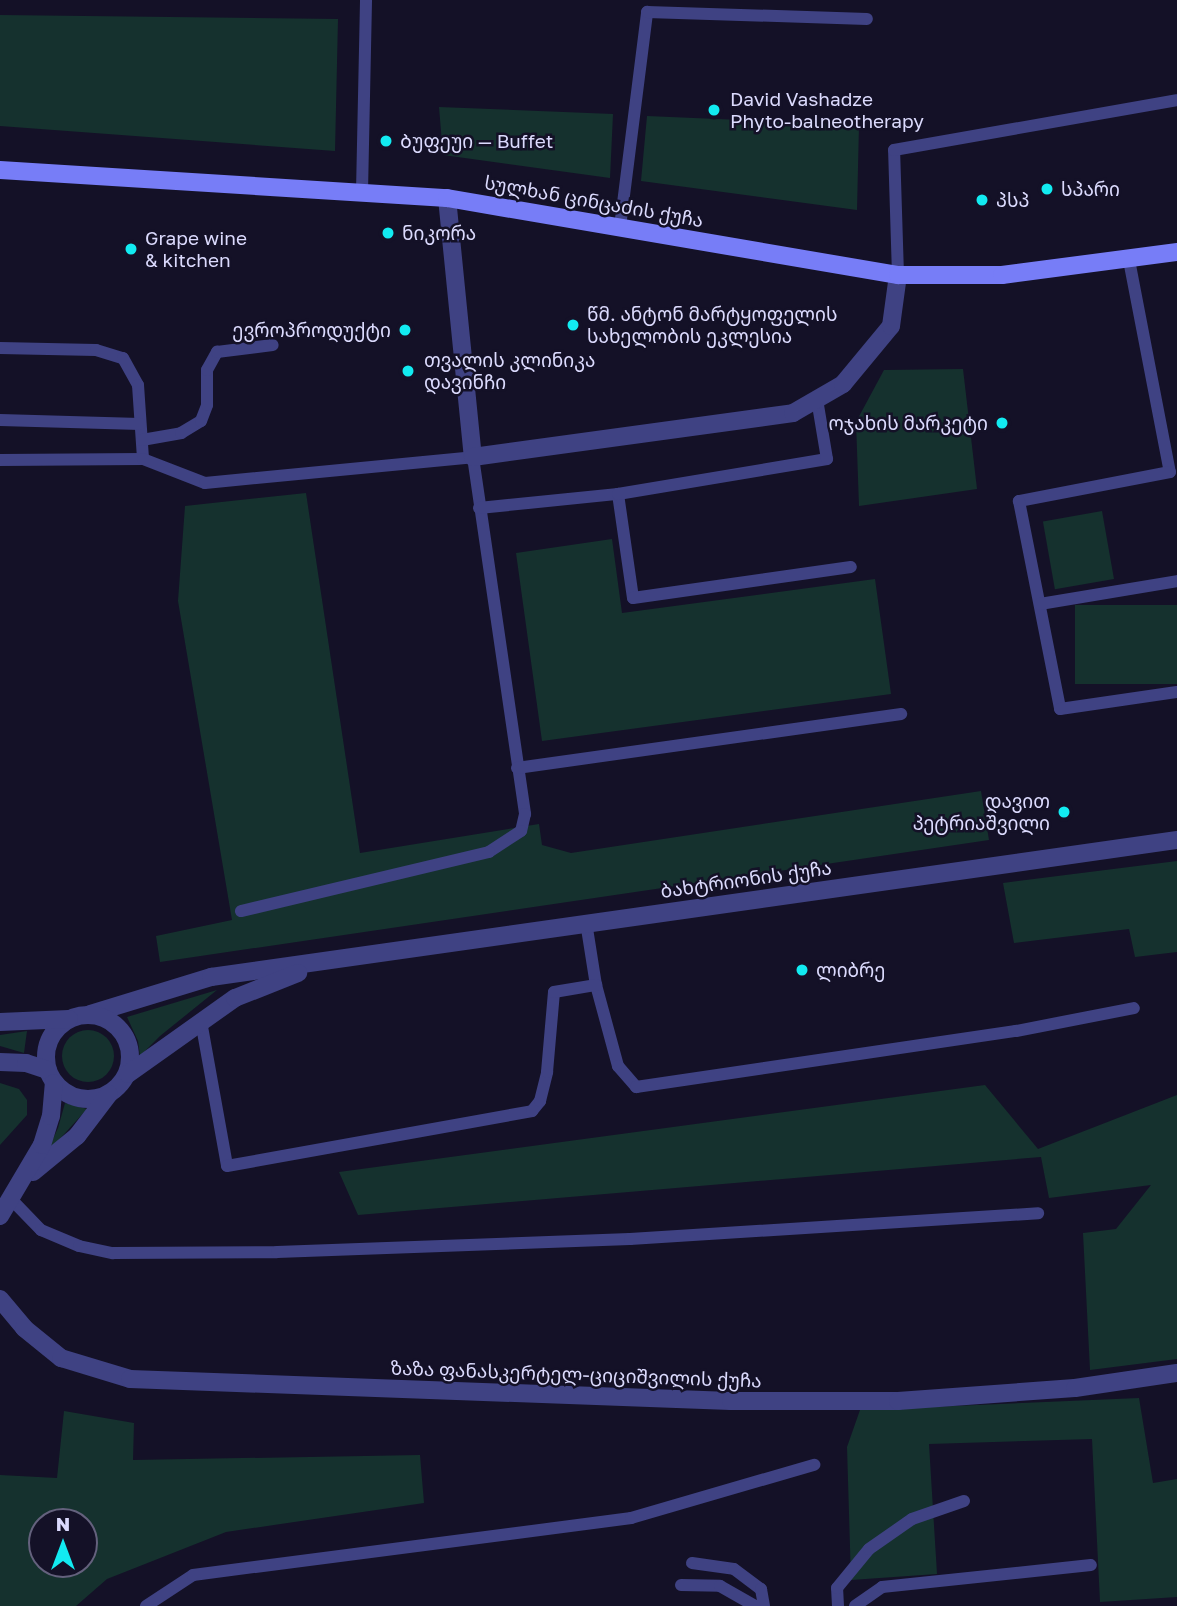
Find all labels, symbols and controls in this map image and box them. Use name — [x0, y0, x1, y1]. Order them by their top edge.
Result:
place label: David Vashadze Phyto-balneotherapy — [730, 88, 924, 132]
marker: David Vashadze Phyto-balneotherapy — [704, 100, 724, 120]
place label: Ბუფეუი — Buffet — [400, 130, 553, 152]
marker: Ბუფეუი — Buffet — [378, 133, 394, 149]
street label: სულხან ცინცაძის ქუჩა — [483, 170, 705, 232]
place label: სპარი — [1061, 178, 1120, 200]
marker: სპარი — [1039, 181, 1055, 197]
place label: პსპ — [996, 189, 1029, 211]
marker: პსპ — [974, 192, 990, 208]
place label: ნიკორა — [402, 222, 476, 244]
marker: ნიკორა — [380, 225, 396, 241]
place label: Grape wine & kitchen — [145, 227, 247, 271]
marker: Grape wine & kitchen — [123, 241, 139, 257]
place label: წმ. ანტონ მარტყოფელის სახელობის ეკლესია — [587, 303, 837, 347]
marker: წმ. ანტონ მარტყოფელის სახელობის ეკლესია — [565, 317, 581, 333]
place label: ევროპროდუქტი — [232, 319, 391, 341]
marker: ევროპროდუქტი — [397, 322, 413, 338]
place label: თვალის კლინიკა დავინჩი — [424, 349, 595, 393]
marker: თვალის კლინიკა დავინჩი — [398, 361, 418, 381]
place label: ოჯახის მარკეტი — [828, 412, 988, 434]
marker: ოჯახის მარკეტი — [994, 415, 1010, 431]
place label: დავით პეტრიაშვილი — [913, 790, 1050, 834]
marker: დავით პეტრიაშვილი — [1056, 804, 1072, 820]
street label: ბახტრიონის ქუჩა — [659, 856, 833, 902]
place label: ლიბრე — [816, 959, 885, 981]
marker: ლიბრე — [794, 962, 810, 978]
street label: ზაზა ფანასკერტელ-ციციშვილის ქუჩა — [390, 1356, 762, 1392]
north arrow — [28, 1508, 98, 1578]
text: N — [56, 1512, 70, 1535]

